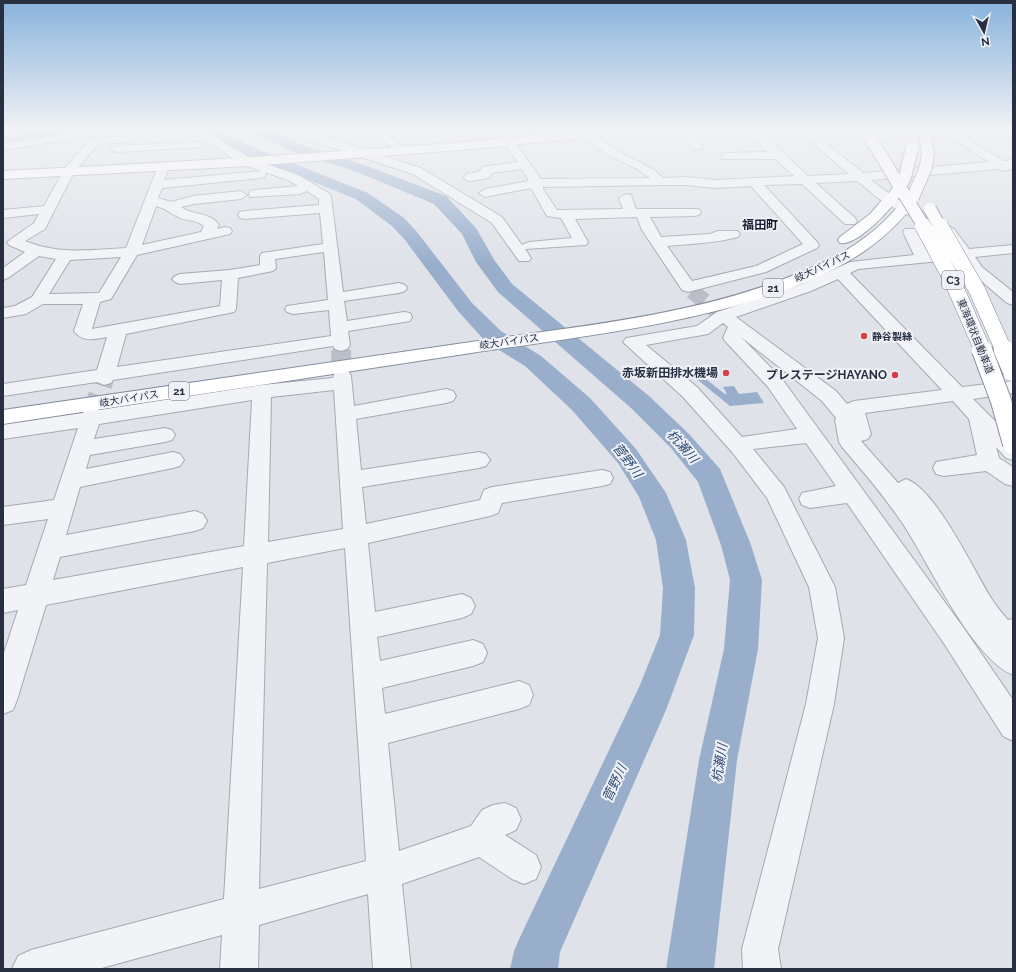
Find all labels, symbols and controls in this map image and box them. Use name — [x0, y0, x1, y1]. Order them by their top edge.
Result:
north arrow — [964, 12, 1004, 52]
text: N — [980, 34, 990, 48]
district label: 福田町 — [742, 218, 778, 232]
street label: 岐大バイパス — [793, 249, 852, 284]
road number: C3 — [942, 271, 964, 289]
road number: 21 — [763, 279, 783, 297]
street label: 東海環状自動車道 — [955, 297, 996, 375]
marker: 静谷製絲 — [859, 331, 869, 341]
place label: 静谷製絲 — [872, 331, 912, 342]
street label: 岐大バイパス — [479, 332, 539, 351]
place label: 赤坂新田排水機場 — [622, 366, 718, 380]
marker: 赤坂新田排水機場 — [721, 368, 731, 378]
place label: プレステージHAYANO — [766, 368, 887, 382]
marker: プレステージHAYANO — [890, 370, 900, 380]
road number: 21 — [169, 382, 189, 400]
street label: 岐大バイパス — [99, 388, 159, 409]
water label: 杭瀬川 — [664, 427, 703, 467]
water label: 菅野川 — [610, 440, 647, 482]
water label: 杭瀬川 — [709, 741, 730, 784]
water label: 菅野川 — [599, 761, 630, 804]

